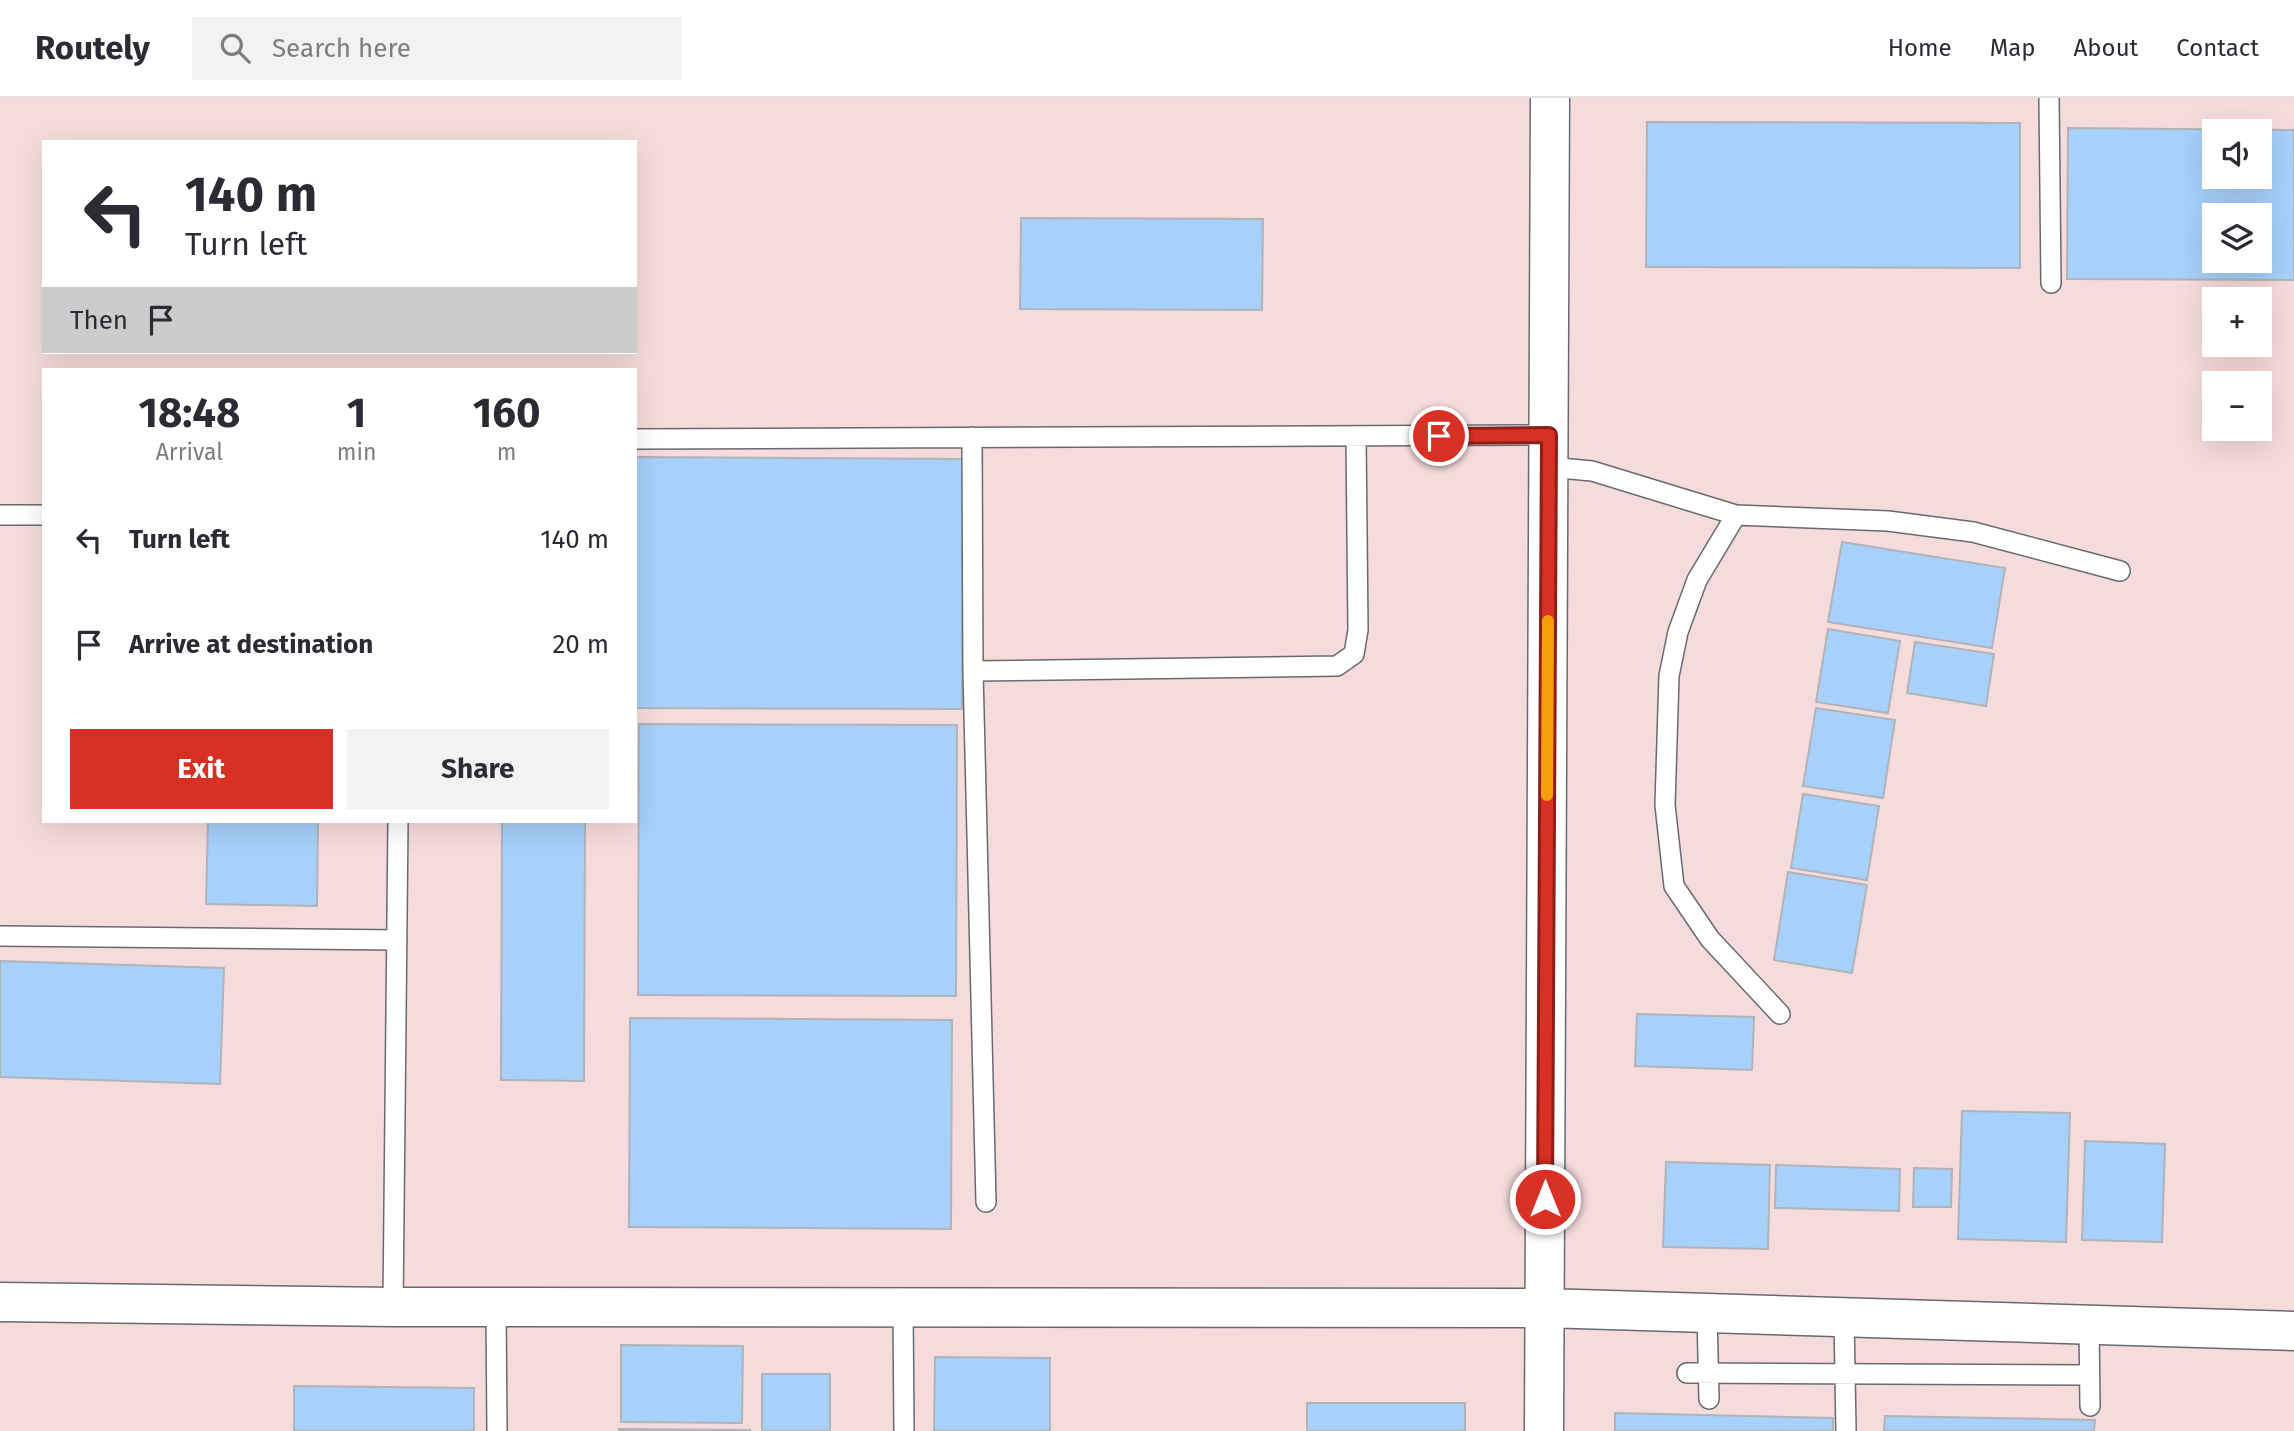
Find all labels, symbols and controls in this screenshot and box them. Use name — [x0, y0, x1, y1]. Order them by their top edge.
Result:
search box — [192, 17, 682, 80]
text: Routely — [35, 28, 150, 68]
icon: search — [216, 29, 254, 67]
text: Search here — [272, 33, 411, 64]
text: Home — [1888, 34, 1952, 62]
text: Map — [1990, 34, 2036, 62]
text: About — [2074, 34, 2138, 62]
text: Contact — [2176, 34, 2259, 62]
map controls — [2202, 119, 2272, 441]
button: sound — [2202, 119, 2272, 189]
text: 140 m — [185, 165, 317, 224]
icon: left — [70, 168, 161, 259]
button: layers — [2202, 203, 2272, 273]
text: Turn left — [185, 225, 307, 263]
button: + — [2202, 287, 2272, 357]
icon: arrive — [142, 301, 180, 339]
text: Then — [70, 305, 128, 336]
button: − — [2202, 371, 2272, 441]
text: 18:48 — [138, 388, 240, 438]
text: 1 — [347, 388, 366, 438]
text: 160 — [473, 388, 541, 438]
pin — [1409, 406, 1469, 466]
icon: arrive — [1420, 417, 1458, 455]
text: Arrival — [156, 438, 223, 466]
text: min — [337, 438, 376, 466]
text: m — [497, 438, 517, 466]
icon: left — [70, 521, 108, 559]
text: Turn left — [129, 524, 230, 555]
text: 140 m — [540, 524, 609, 555]
icon: arrive — [70, 626, 108, 664]
text: Arrive at destination — [129, 629, 373, 660]
text: 20 m — [552, 629, 609, 660]
button: Exit — [70, 729, 333, 809]
button: Share — [347, 729, 609, 809]
position arrow — [1508, 1162, 1582, 1236]

